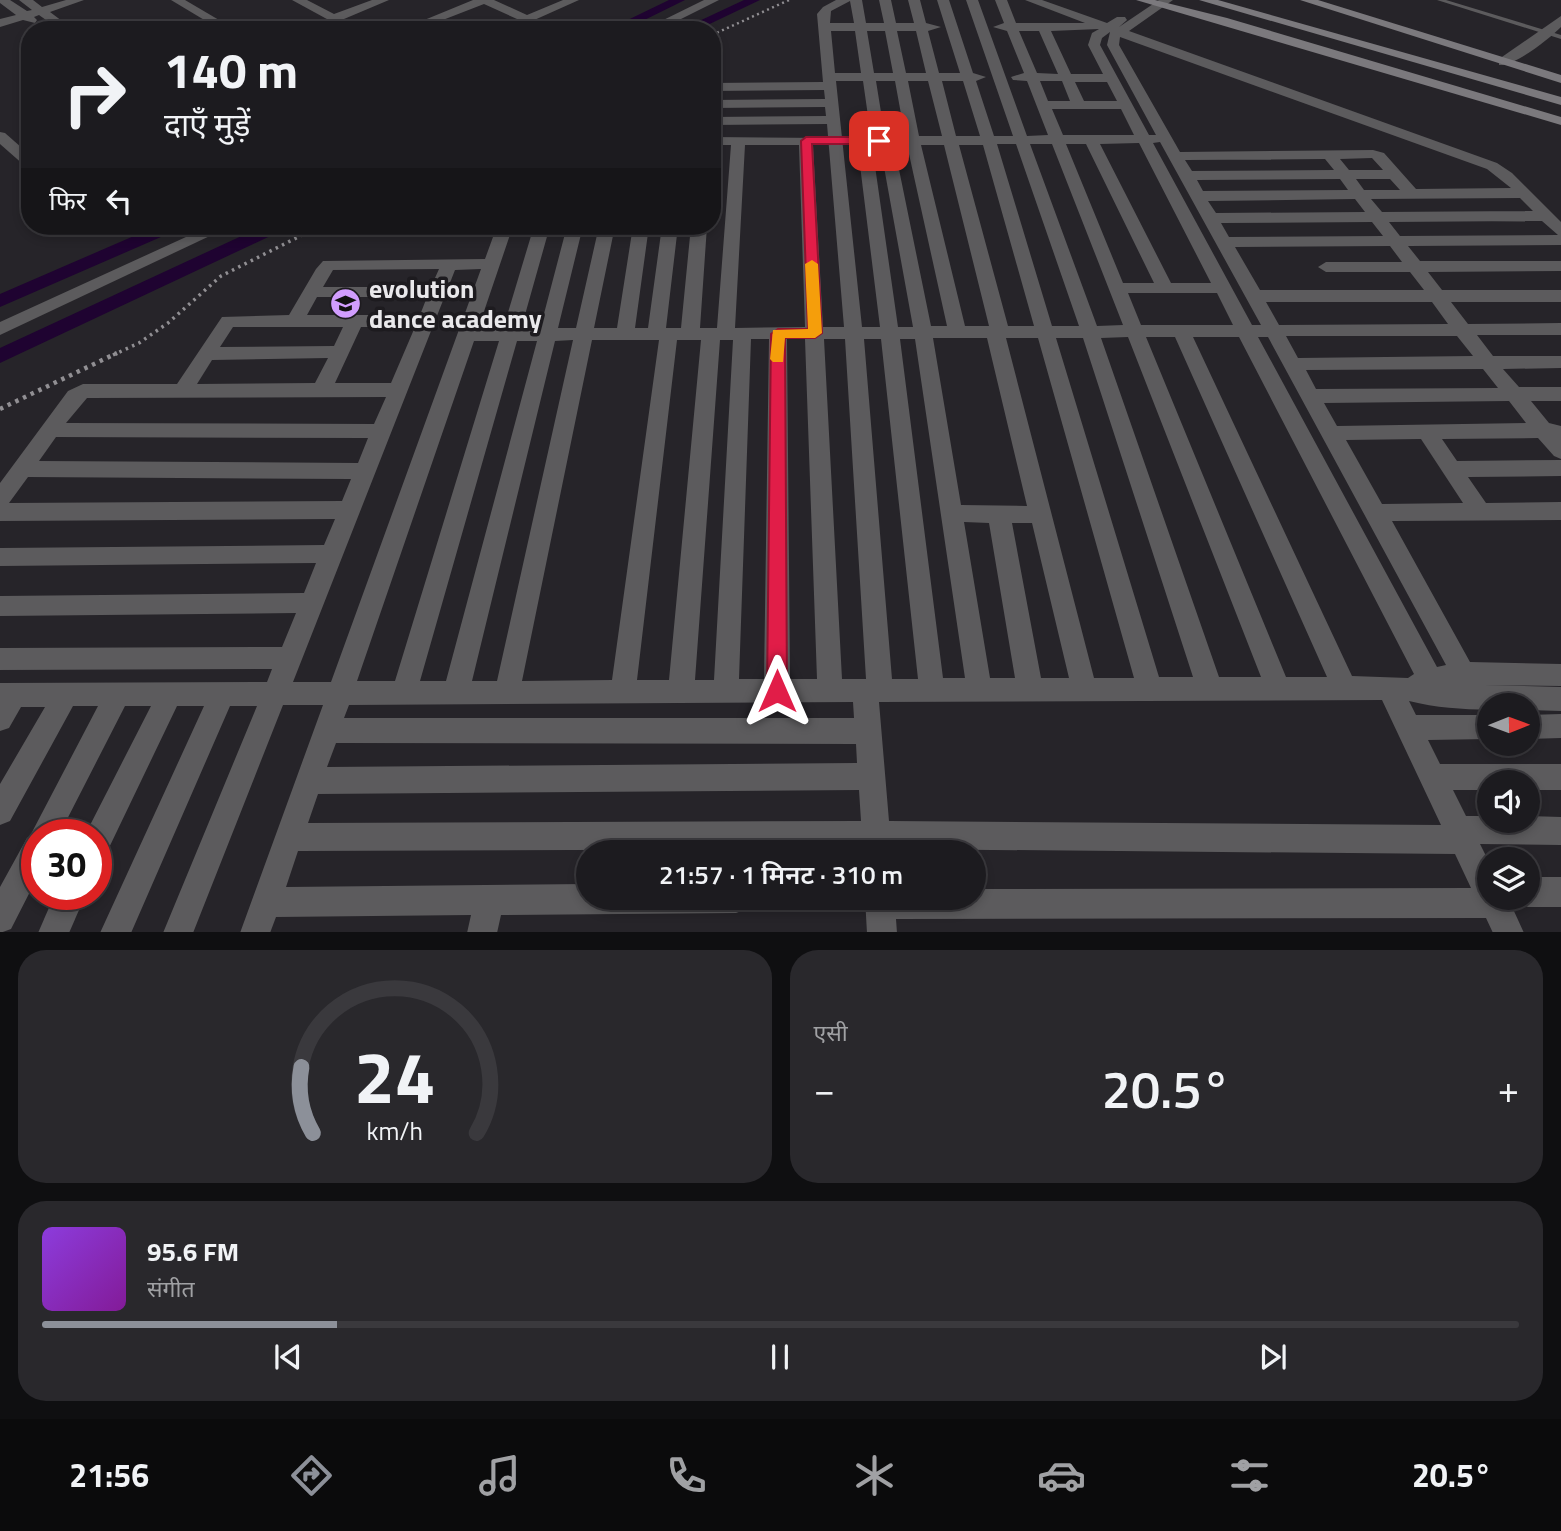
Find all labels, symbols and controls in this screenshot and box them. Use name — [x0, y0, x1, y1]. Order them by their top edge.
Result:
text: 140 m — [164, 32, 298, 107]
icon: right — [49, 49, 140, 140]
text: दाएँ मुड़ें — [164, 100, 250, 148]
pin — [849, 111, 909, 171]
icon: arrive — [860, 122, 898, 160]
text: फिर — [49, 181, 86, 220]
icon: left — [100, 182, 138, 220]
place label: evolution dance academy — [369, 269, 542, 338]
school or university icon: evolution dance academy — [329, 286, 363, 320]
position arrow — [740, 654, 814, 728]
north arrow — [1477, 693, 1540, 756]
map controls — [1477, 693, 1540, 910]
button: sound — [1477, 770, 1540, 833]
speed limit sign: 30 — [21, 819, 112, 910]
button: layers — [1477, 847, 1540, 910]
text: 21:57 · 1 मिनट · 310 m — [659, 855, 903, 894]
text: एसी — [814, 1015, 848, 1050]
text: 24 — [354, 1021, 436, 1131]
text: 20.5° — [1102, 1049, 1231, 1128]
text: − — [814, 1060, 835, 1118]
text: + — [1498, 1060, 1519, 1118]
text: km/h — [366, 1111, 423, 1149]
text: 95.6 FM — [147, 1232, 239, 1271]
text: संगीत — [147, 1271, 195, 1306]
icon: previous — [269, 1338, 307, 1376]
icon: pause — [761, 1338, 799, 1376]
icon: next — [1254, 1338, 1292, 1376]
text: 21:56 — [69, 1451, 149, 1499]
icon: directions — [287, 1451, 336, 1500]
icon: music — [475, 1451, 524, 1500]
icon: phone — [662, 1451, 711, 1500]
icon: climate — [850, 1451, 899, 1500]
icon: car — [1037, 1451, 1086, 1500]
icon: filters — [1225, 1451, 1274, 1500]
text: 20.5° — [1412, 1451, 1492, 1499]

